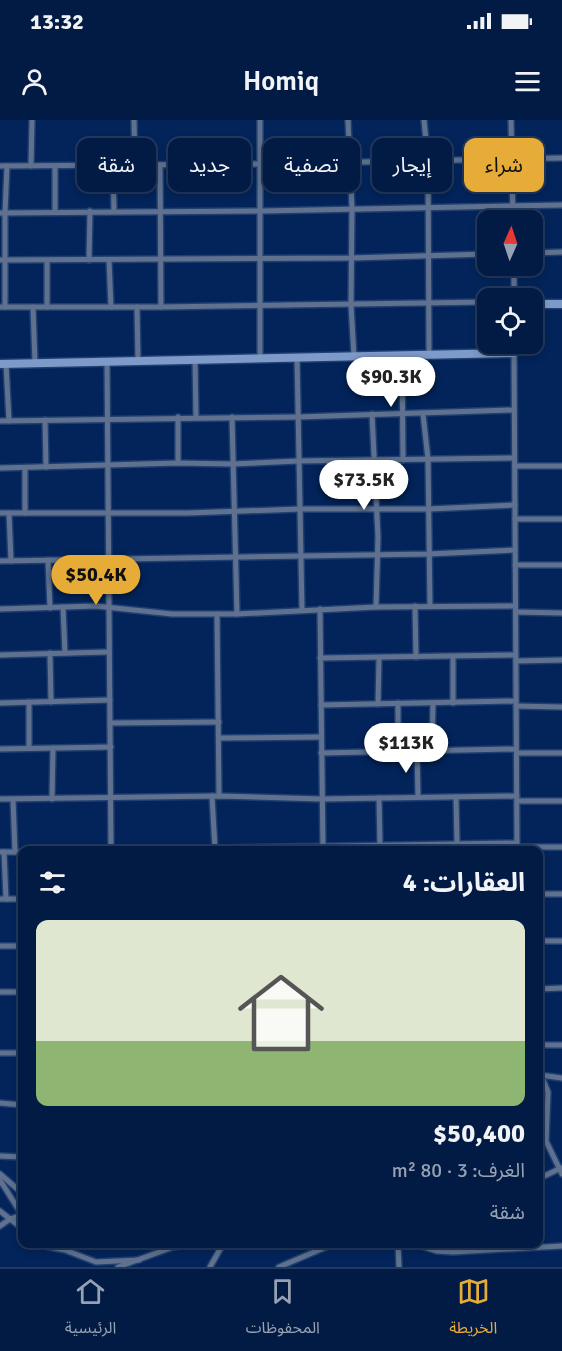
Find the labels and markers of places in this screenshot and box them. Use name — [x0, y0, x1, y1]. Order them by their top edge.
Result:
pin: $90.3K — [342, 357, 440, 408]
pin: $73.5K — [315, 460, 413, 511]
pin: $50.4K — [47, 555, 145, 606]
pin: $113K — [364, 723, 448, 774]

